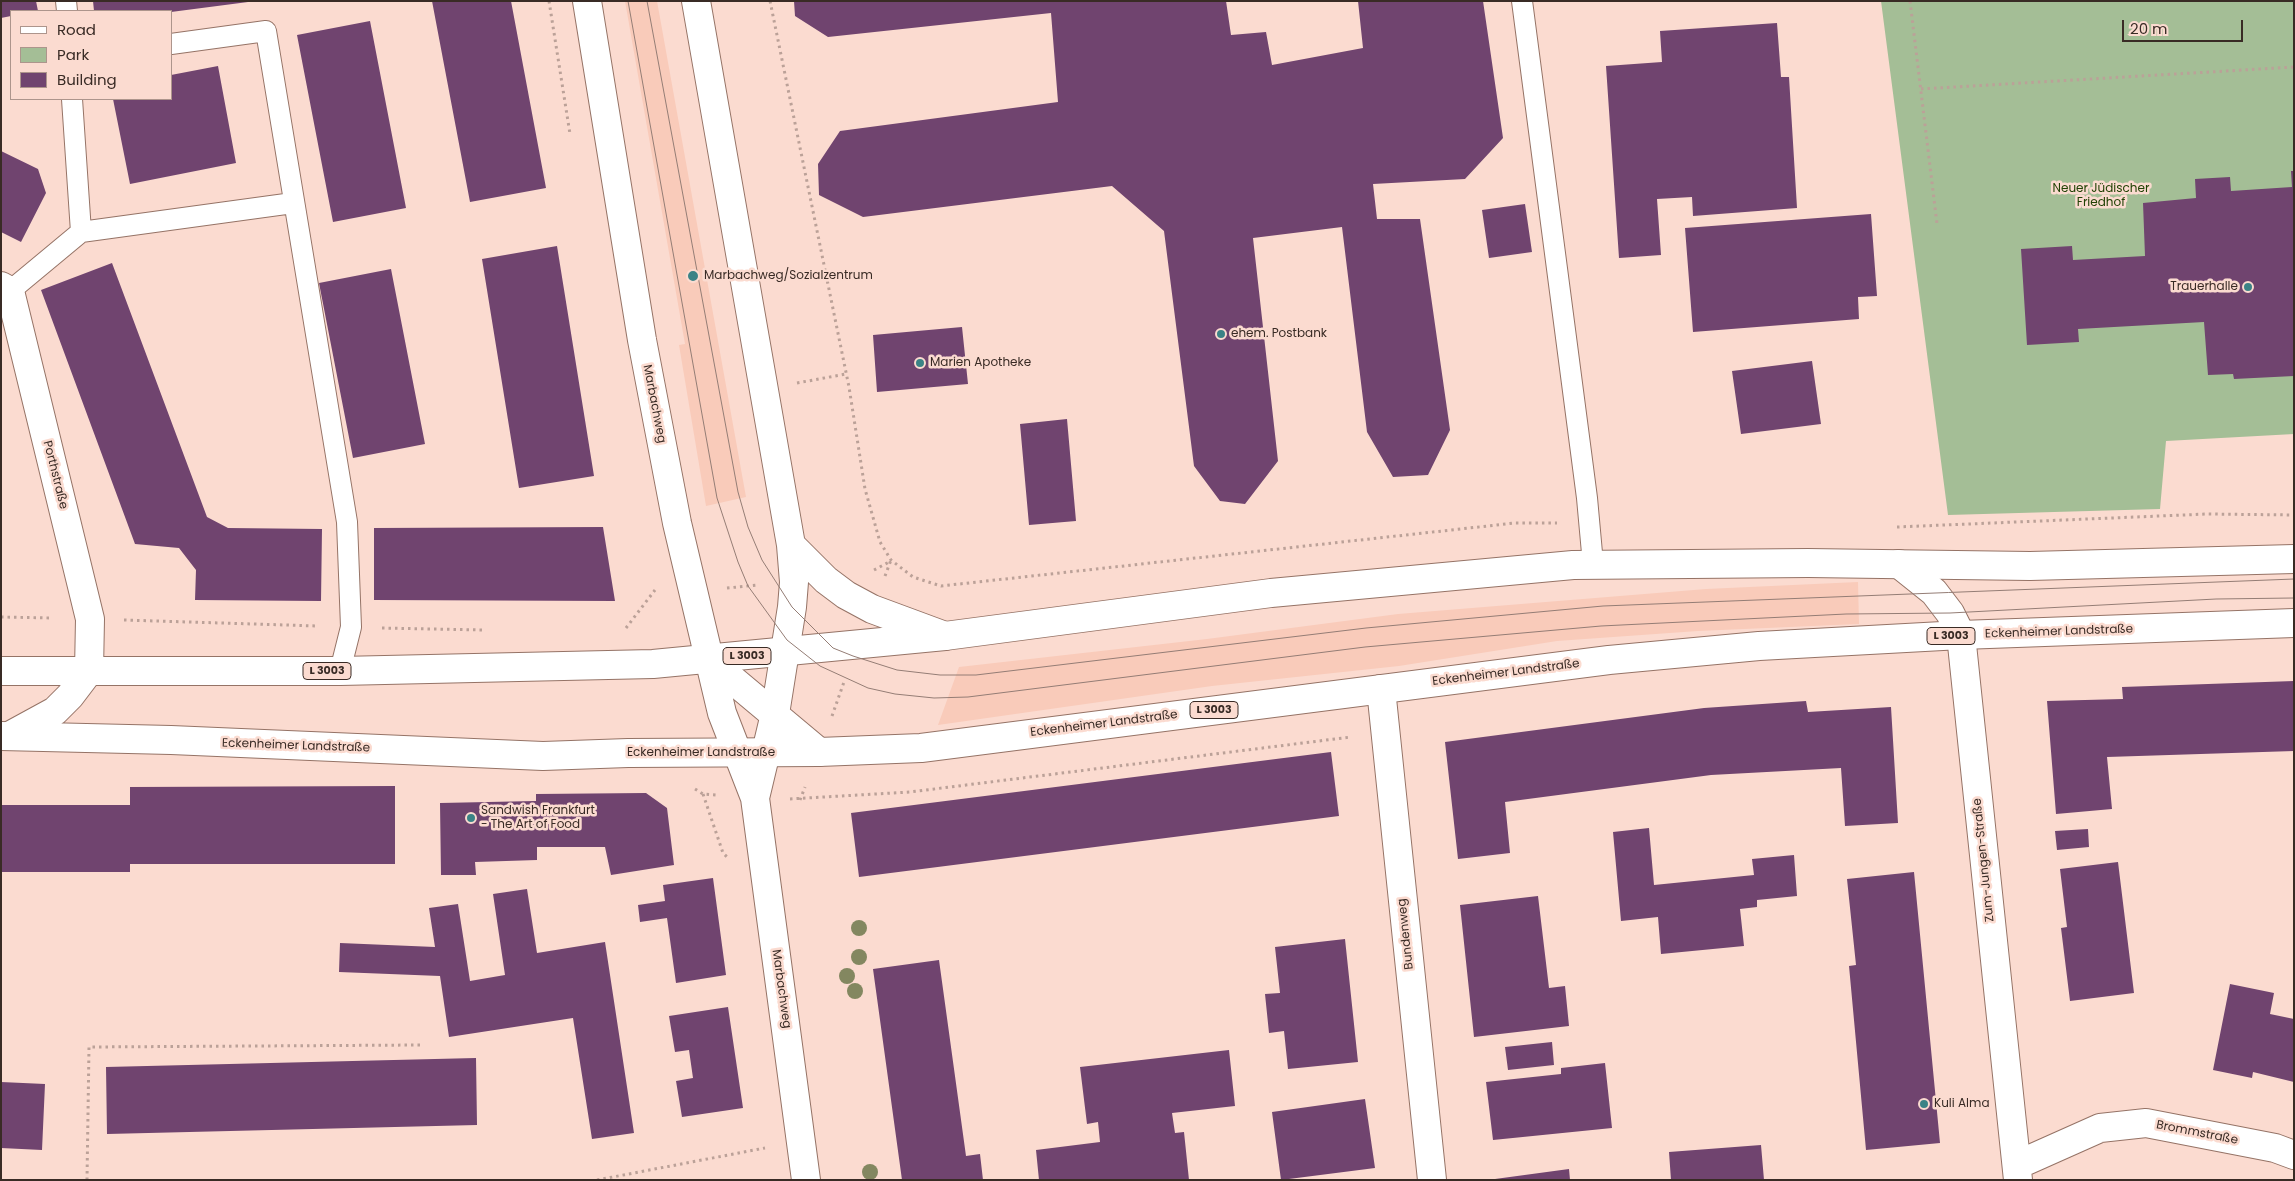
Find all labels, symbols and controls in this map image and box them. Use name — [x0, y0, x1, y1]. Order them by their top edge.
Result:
legend — [10, 10, 172, 100]
scale bar — [2125, 10, 2246, 42]
text: 20 m — [2130, 18, 2168, 39]
text: Road — [57, 19, 96, 40]
text: Park — [57, 44, 89, 65]
text: Building — [57, 69, 117, 90]
park label: Neuer Jüdischer Friedhof — [2053, 182, 2149, 210]
marker: Marbachweg/Sozialzentrum — [686, 269, 700, 283]
place label: Marbachweg/Sozialzentrum — [704, 269, 873, 283]
place label: Trauerhalle — [2170, 280, 2238, 294]
marker: Trauerhalle — [2242, 281, 2254, 293]
place label: ehem. Postbank — [1231, 327, 1327, 341]
marker: ehem. Postbank — [1215, 328, 1227, 340]
place label: Marien Apotheke — [930, 356, 1031, 370]
marker: Marien Apotheke — [914, 357, 926, 369]
street label: Marbachweg — [639, 364, 669, 444]
street label: Porthstraße — [40, 439, 70, 511]
street label: Eckenheimer Landstraße — [1985, 622, 2133, 642]
road number: L 3003 — [1927, 628, 1975, 644]
road number: L 3003 — [723, 648, 771, 664]
street label: Eckenheimer Landstraße — [1432, 657, 1580, 689]
road number: L 3003 — [303, 662, 351, 679]
road number: L 3003 — [1190, 702, 1238, 718]
street label: Eckenheimer Landstraße — [1030, 708, 1178, 740]
street label: Eckenheimer Landstraße — [222, 736, 370, 756]
street label: Eckenheimer Landstraße — [627, 746, 775, 760]
street label: Zum-Jungen-Straße — [1970, 797, 1998, 923]
place label: Sandwish Frankfurt - The Art of Food — [481, 804, 595, 832]
marker: Sandwish Frankfurt - The Art of Food — [465, 812, 477, 824]
street label: Bundenweg — [1395, 898, 1417, 970]
street label: Marbachweg — [768, 949, 794, 1029]
place label: Kuli Alma — [1934, 1097, 1989, 1111]
marker: Kuli Alma — [1918, 1098, 1930, 1110]
street label: Brommstraße — [2155, 1118, 2239, 1148]

